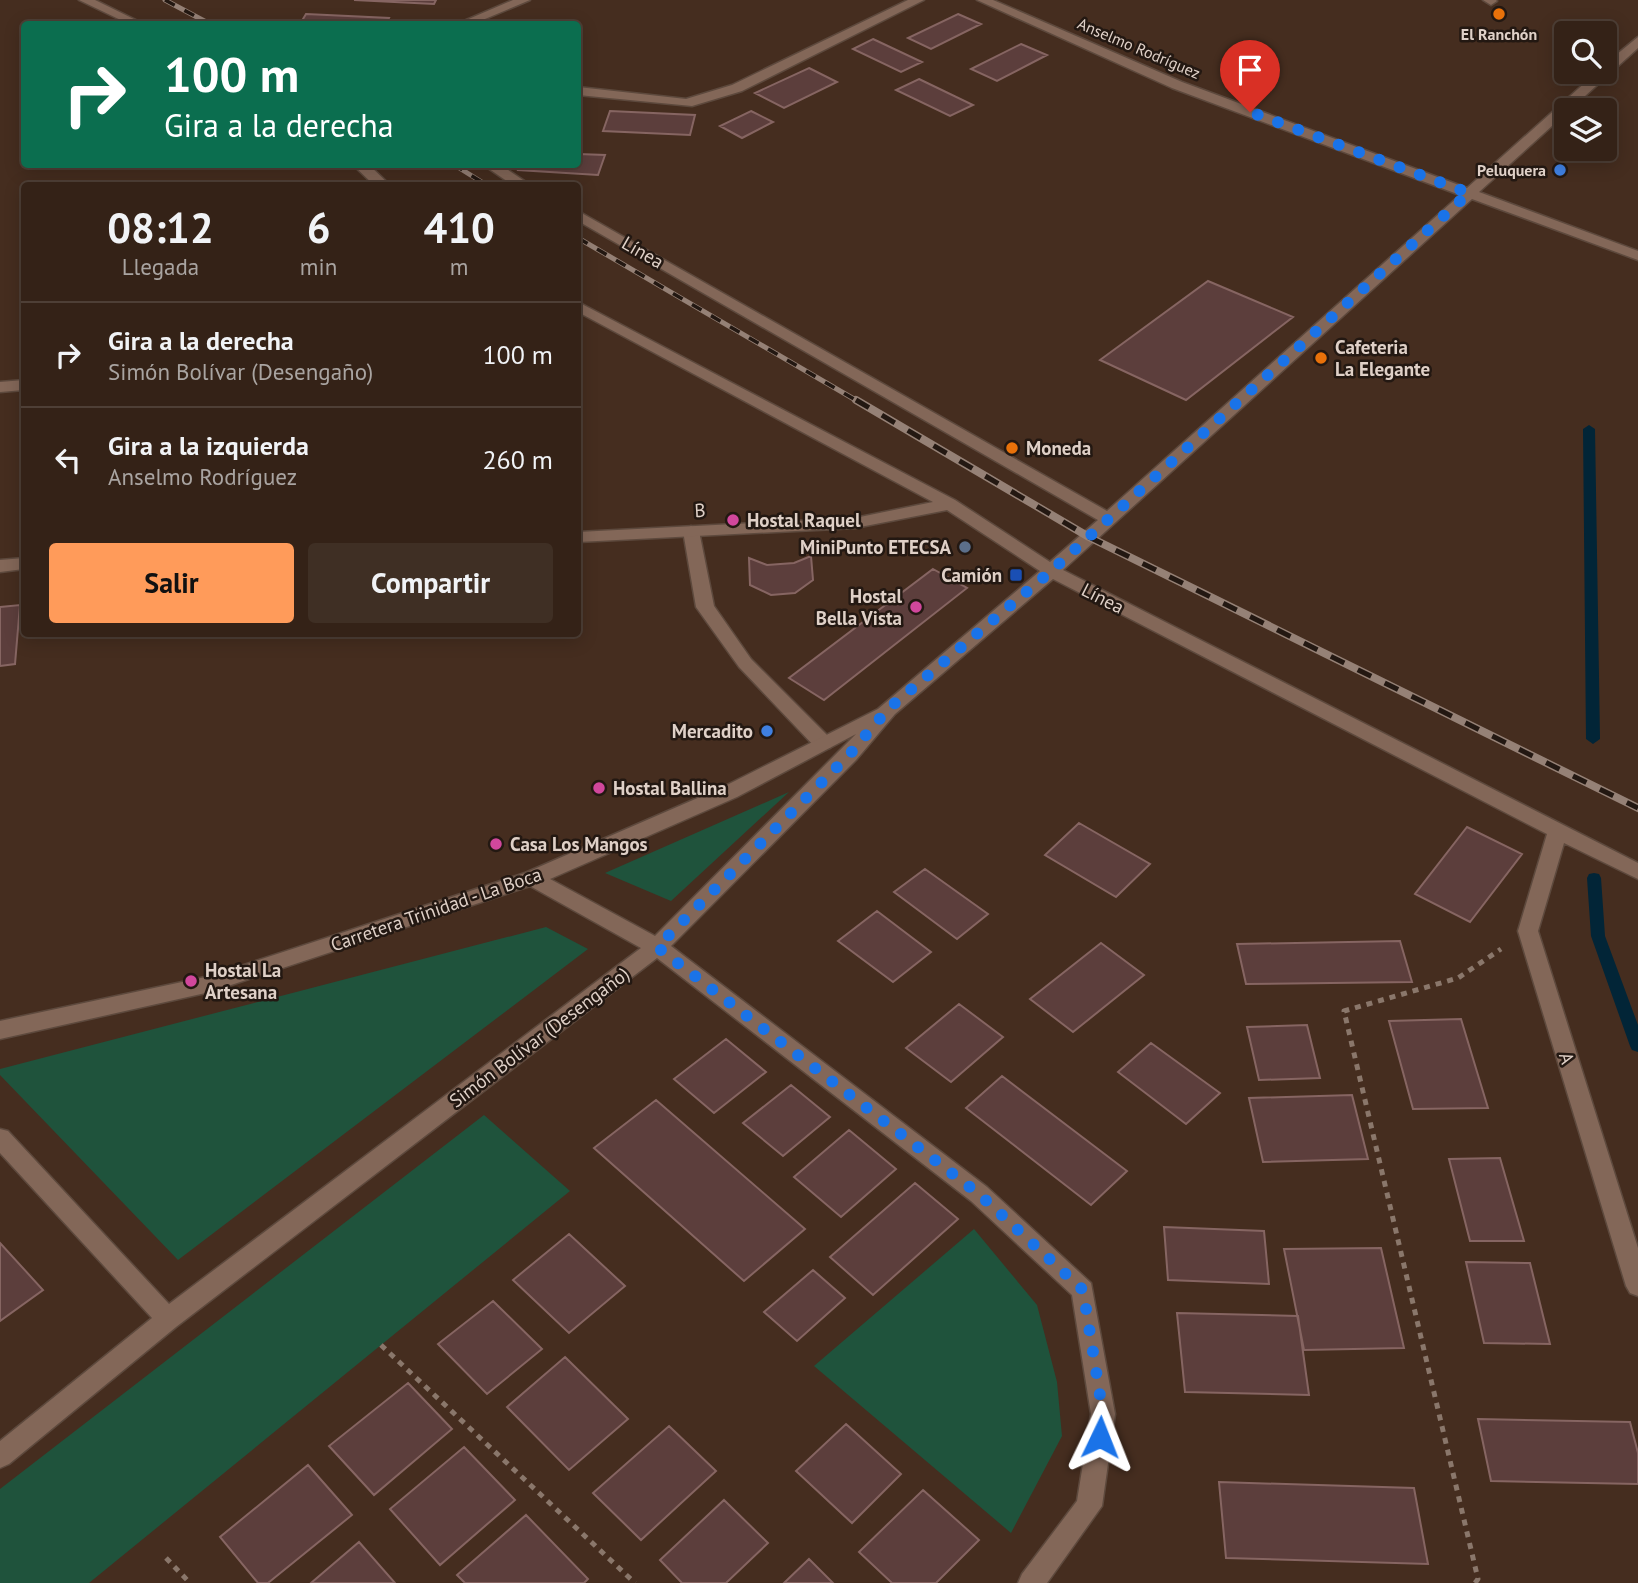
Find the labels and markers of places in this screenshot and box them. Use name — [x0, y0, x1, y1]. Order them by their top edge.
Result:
marker: El Ranchón — [1491, 6, 1507, 22]
place label: El Ranchón — [1461, 24, 1537, 44]
pin — [1220, 40, 1280, 112]
place label: Peluquera — [1477, 160, 1546, 180]
marker: Peluquera — [1552, 162, 1568, 178]
place label: Cafeteria La Elegante — [1335, 335, 1430, 381]
marker: Cafeteria La Elegante — [1313, 350, 1329, 366]
place label: Moneda — [1026, 436, 1091, 460]
marker: Moneda — [1004, 440, 1020, 456]
place label: Hostal Raquel — [747, 508, 861, 532]
marker: Hostal Raquel — [725, 512, 741, 528]
place label: MiniPunto ETECSA — [800, 535, 951, 559]
marker: MiniPunto ETECSA — [957, 539, 973, 555]
place label: Camión — [941, 563, 1002, 587]
marker: Camión — [1008, 567, 1024, 583]
place label: Hostal Bella Vista — [816, 584, 902, 630]
marker: Hostal Bella Vista — [908, 599, 924, 615]
place label: Mercadito — [672, 719, 753, 743]
marker: Mercadito — [759, 723, 775, 739]
place label: Hostal Ballina — [613, 776, 727, 800]
marker: Hostal Ballina — [591, 780, 607, 796]
place label: Casa Los Mangos — [510, 832, 648, 856]
marker: Casa Los Mangos — [488, 836, 504, 852]
place label: Hostal La Artesana — [205, 958, 281, 1004]
marker: Hostal La Artesana — [183, 973, 199, 989]

